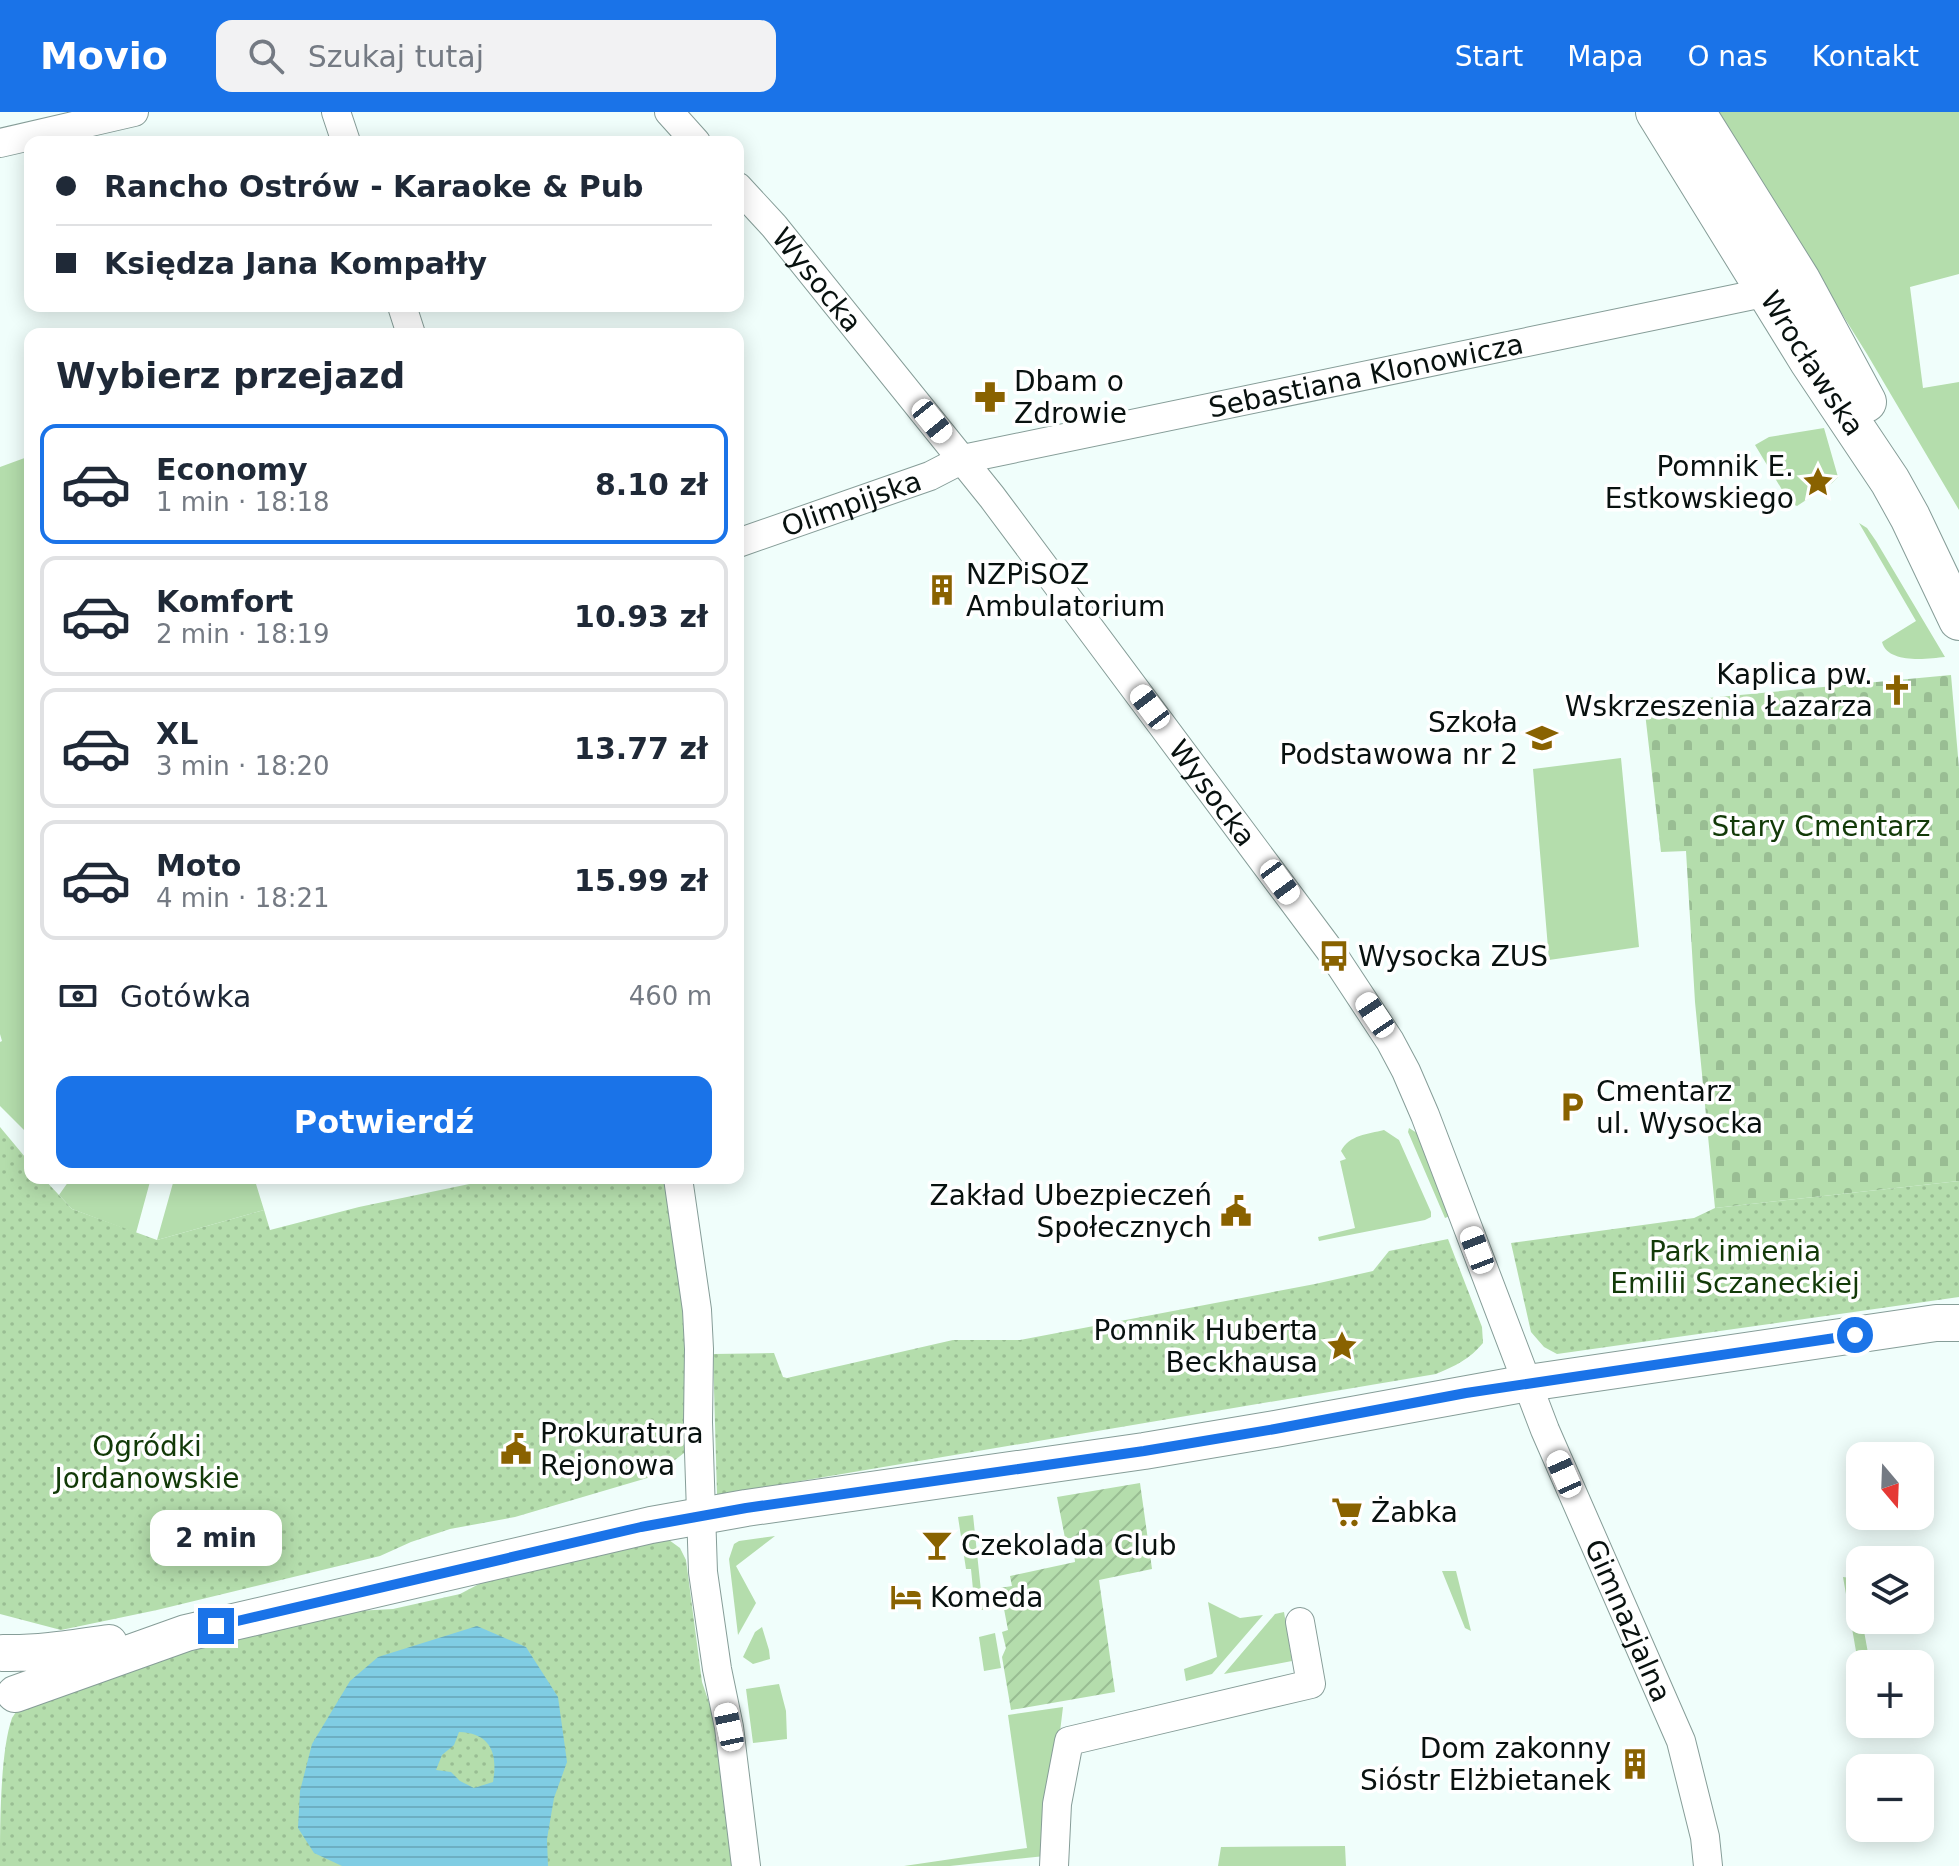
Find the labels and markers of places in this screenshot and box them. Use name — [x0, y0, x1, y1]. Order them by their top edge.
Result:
place label: Dbam o Zdrowie — [1014, 365, 1127, 430]
pharmacy icon: Dbam o Zdrowie — [973, 380, 1007, 414]
place label: Pomnik E. Estkowskiego — [1605, 450, 1794, 515]
place icon: Pomnik E. Estkowskiego — [1801, 465, 1835, 499]
place label: NZPiSOZ Ambulatorium — [966, 558, 1165, 623]
building icon: NZPiSOZ Ambulatorium — [925, 573, 959, 607]
place label: Kaplica pw. Wskrzeszenia Łazarza — [1565, 658, 1873, 723]
church icon: Kaplica pw. Wskrzeszenia Łazarza — [1880, 673, 1914, 707]
place label: Szkoła Podstawowa nr 2 — [1280, 706, 1518, 771]
school or university icon: Szkoła Podstawowa nr 2 — [1525, 721, 1559, 755]
bus stop icon: Wysocka ZUS — [1317, 939, 1351, 973]
place label: Wysocka ZUS — [1358, 940, 1548, 973]
place label: Cmentarz ul. Wysocka — [1596, 1075, 1763, 1140]
parking icon: Cmentarz ul. Wysocka — [1555, 1090, 1589, 1124]
place label: Zakład Ubezpieczeń Społecznych — [930, 1179, 1212, 1244]
public building icon: Zakład Ubezpieczeń Społecznych — [1219, 1194, 1253, 1228]
place label: Pomnik Huberta Beckhausa — [1094, 1314, 1318, 1379]
place icon: Pomnik Huberta Beckhausa — [1325, 1329, 1359, 1363]
place label: Prokuratura Rejonowa — [540, 1417, 704, 1482]
public building icon: Prokuratura Rejonowa — [499, 1432, 533, 1466]
supermarket icon: Żabka — [1330, 1495, 1364, 1529]
place label: Żabka — [1371, 1496, 1458, 1529]
bar icon: Czekolada Club — [920, 1528, 954, 1562]
place label: Czekolada Club — [961, 1529, 1176, 1562]
hotel icon: Komeda — [889, 1580, 923, 1614]
place label: Komeda — [930, 1581, 1044, 1614]
place label: Dom zakonny Sióstr Elżbietanek — [1360, 1732, 1612, 1797]
building icon: Dom zakonny Sióstr Elżbietanek — [1618, 1747, 1652, 1781]

